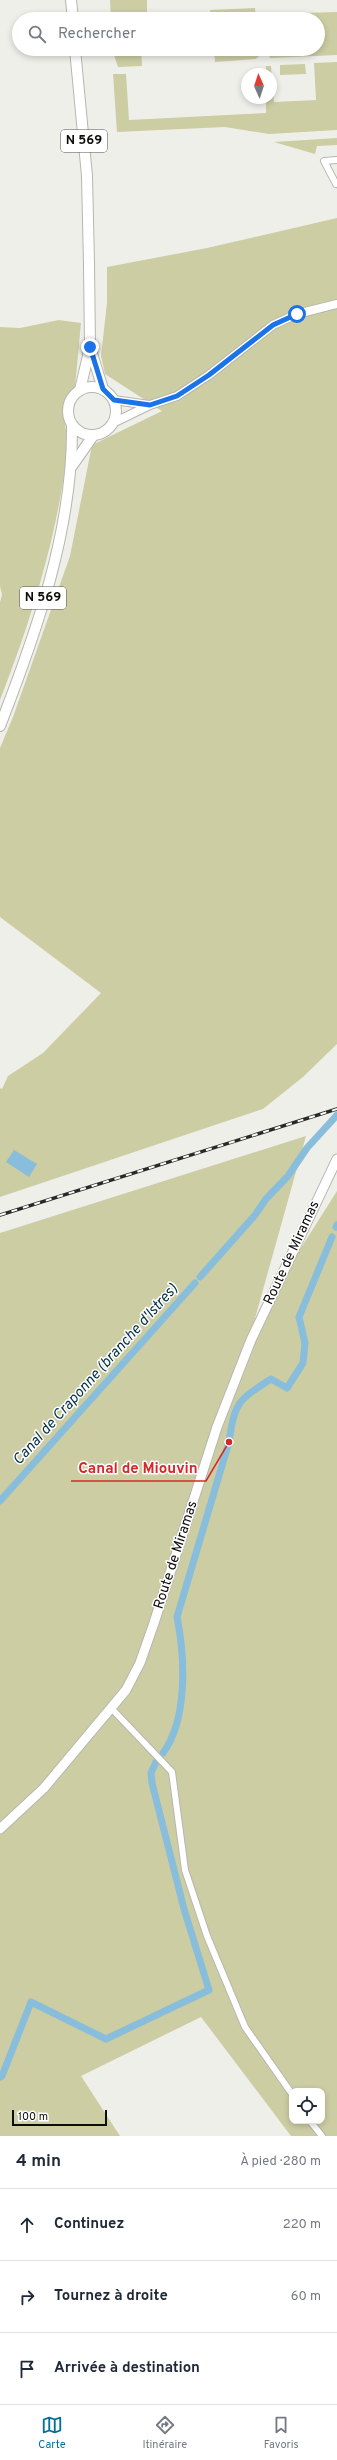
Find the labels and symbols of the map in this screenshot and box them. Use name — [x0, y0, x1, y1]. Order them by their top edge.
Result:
north arrow — [241, 68, 277, 104]
road number: N 569 — [61, 130, 107, 152]
route start — [288, 305, 306, 323]
route end — [81, 338, 99, 356]
road number: N 569 — [20, 587, 66, 609]
street label: Route de Miramas — [260, 1198, 324, 1308]
water label: Canal de Craponne (branche d'Istres) — [9, 1280, 183, 1470]
callout: Canal de Miouvin — [71, 1454, 206, 1481]
text: Canal de Miouvin — [78, 1460, 198, 1479]
street label: Route de Miramas — [151, 1499, 201, 1611]
scale bar — [12, 2108, 107, 2127]

